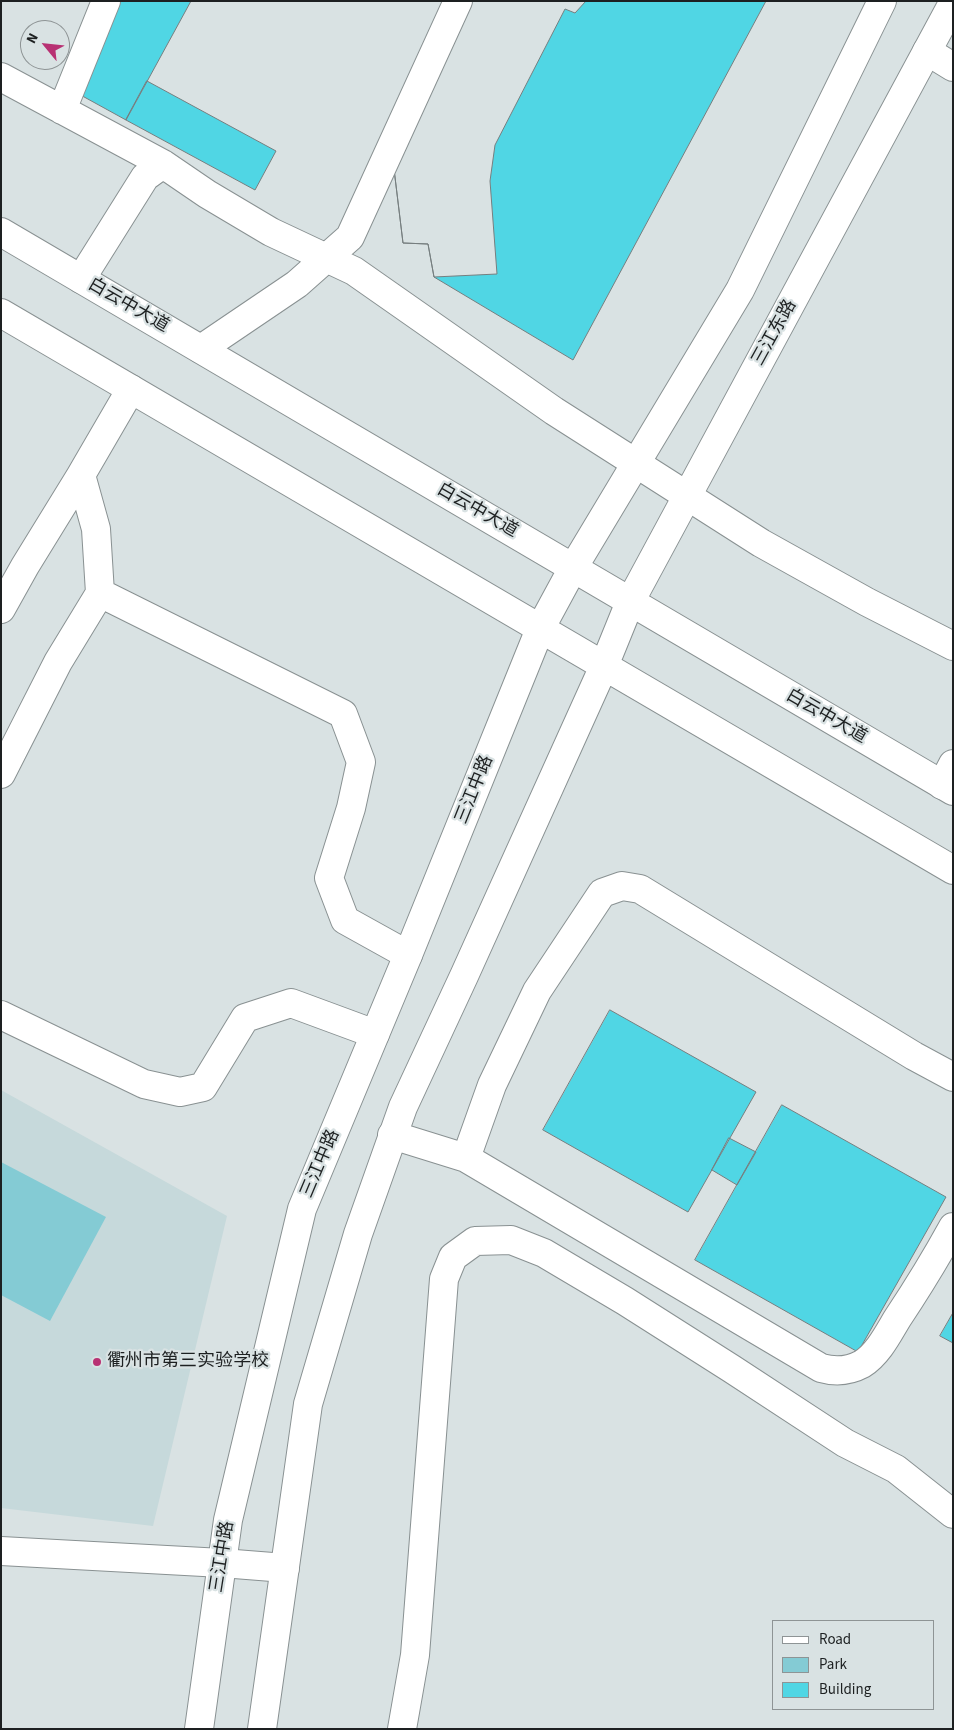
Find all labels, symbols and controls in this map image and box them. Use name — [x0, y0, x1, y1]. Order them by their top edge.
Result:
north arrow — [20, 20, 70, 70]
text: N — [22, 30, 44, 47]
street label: 白云中大道 — [84, 274, 172, 338]
street label: 三江东路 — [748, 296, 802, 370]
street label: 白云中大道 — [433, 479, 521, 543]
street label: 白云中大道 — [782, 685, 870, 749]
street label: 三江中路 — [452, 753, 498, 827]
street label: 三江中路 — [297, 1127, 345, 1201]
place label: 衢州市第三实验学校 — [107, 1351, 269, 1373]
marker: 衢州市第三实验学校 — [91, 1356, 103, 1368]
street label: 三江中路 — [207, 1520, 239, 1594]
legend — [772, 1620, 934, 1710]
text: Road — [819, 1629, 851, 1650]
text: Park — [819, 1654, 847, 1675]
text: Building — [819, 1679, 871, 1700]

